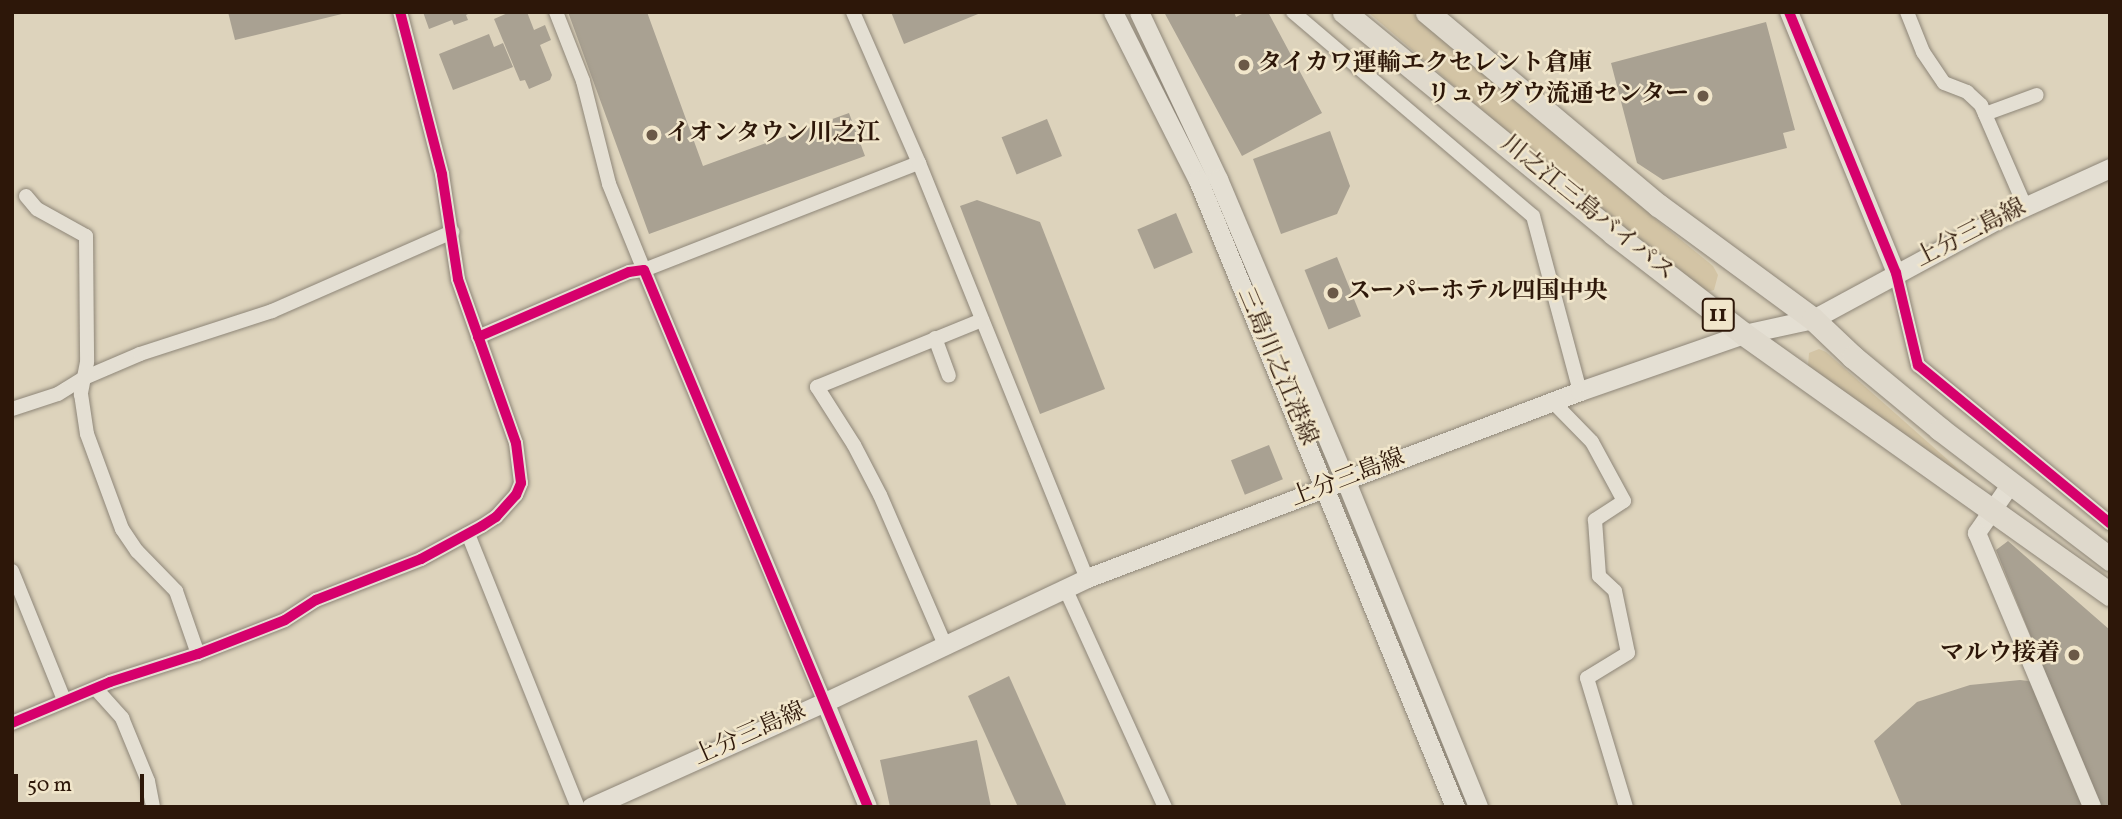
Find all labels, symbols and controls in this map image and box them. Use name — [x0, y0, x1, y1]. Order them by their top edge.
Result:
place label: タイカワ運輸エクセレント倉庫 — [1258, 51, 1594, 79]
marker: タイカワ運輸エクセレント倉庫 — [1236, 57, 1252, 73]
place label: リュウグウ流通センター — [1425, 82, 1689, 110]
marker: リュウグウ流通センター — [1695, 88, 1711, 104]
place label: イオンタウン川之江 — [666, 121, 882, 149]
marker: イオンタウン川之江 — [644, 127, 660, 143]
street label: 川之江三島バイパス — [1494, 130, 1680, 288]
street label: 上分三島線 — [1911, 194, 2031, 274]
place label: スーパーホテル四国中央 — [1347, 279, 1610, 307]
street label: 三島川之江港線 — [1230, 284, 1322, 450]
marker: スーパーホテル四国中央 — [1325, 285, 1341, 301]
road number: 11 — [1700, 296, 1736, 334]
street label: 上分三島線 — [1287, 444, 1409, 514]
place label: マルウ接着 — [1940, 641, 2060, 669]
marker: マルウ接着 — [2066, 647, 2082, 663]
street label: 上分三島線 — [689, 697, 811, 773]
scale bar — [18, 760, 147, 804]
text: 50 m — [27, 771, 72, 800]

